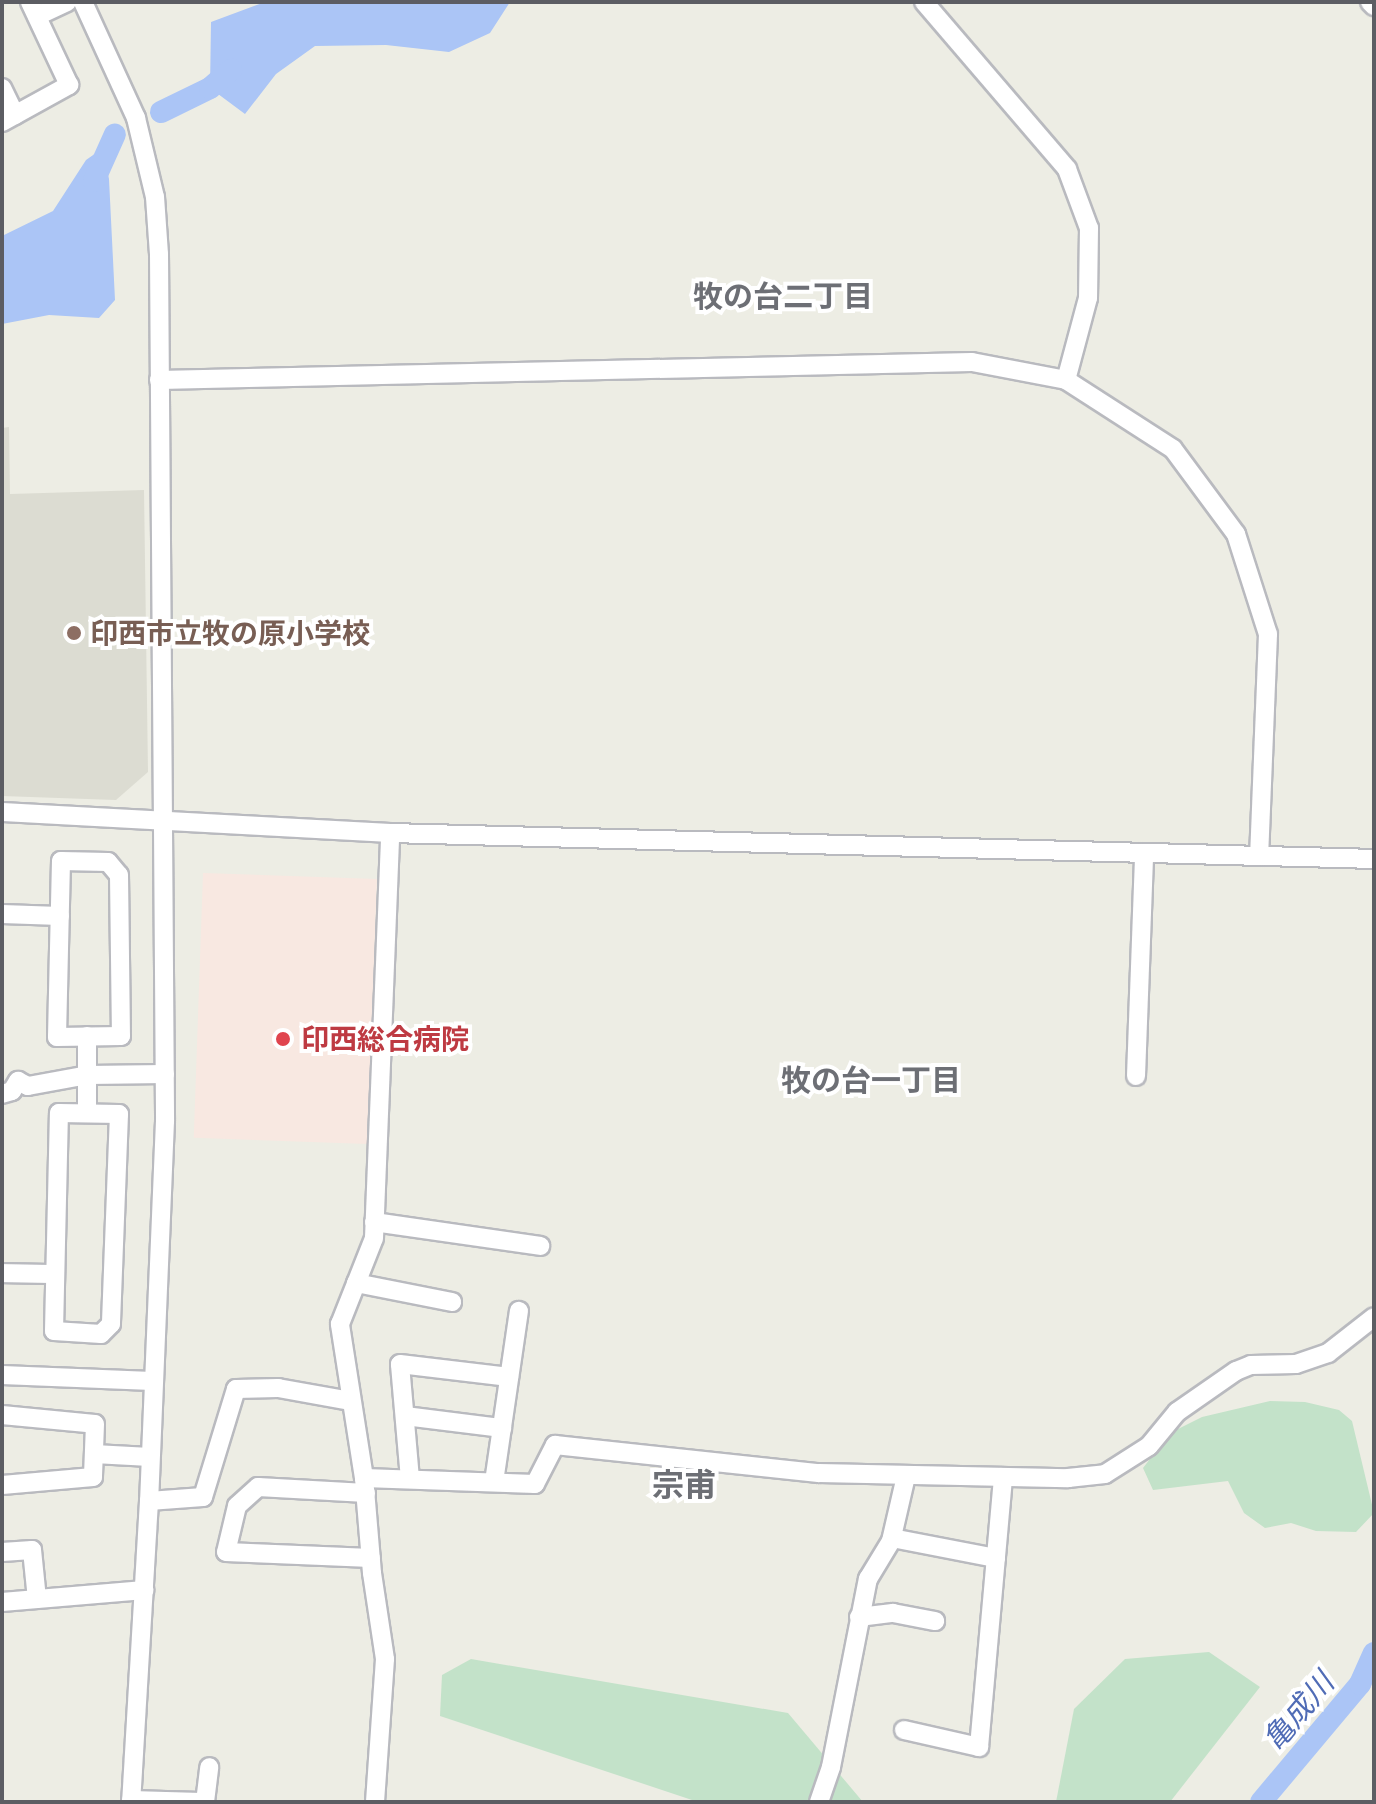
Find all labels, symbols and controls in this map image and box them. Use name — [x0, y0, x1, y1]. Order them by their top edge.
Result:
district label: 牧の台二丁目 — [693, 278, 873, 314]
place label: 印西市立牧の原小学校 — [90, 616, 370, 650]
marker: 印西市立牧の原小学校 — [65, 624, 83, 642]
place label: 印西総合病院 — [301, 1022, 469, 1056]
marker: 印西総合病院 — [272, 1028, 294, 1050]
district label: 牧の台一丁目 — [781, 1062, 961, 1098]
district label: 宗甫 — [652, 1466, 716, 1504]
water label: 亀成川 — [1255, 1665, 1341, 1757]

